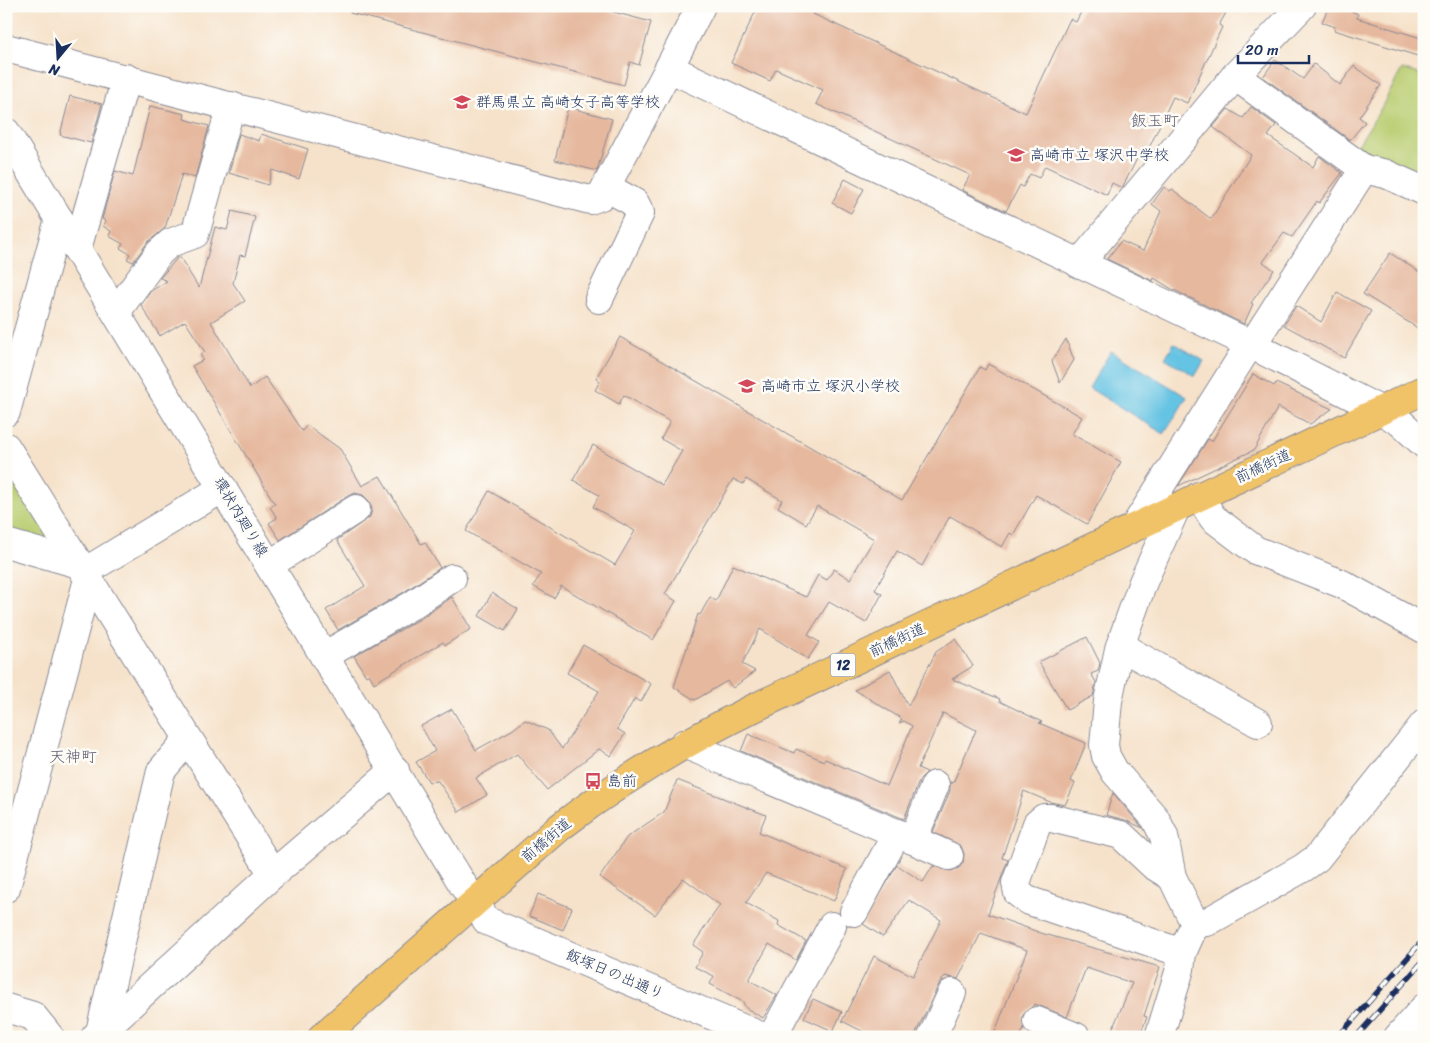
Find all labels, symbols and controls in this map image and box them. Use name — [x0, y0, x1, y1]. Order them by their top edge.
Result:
north arrow — [32, 32, 82, 82]
scale bar — [1238, 32, 1309, 64]
text: 20 m — [1245, 37, 1279, 63]
text: N — [45, 56, 64, 84]
place label: 群馬県立 高崎女子高等学校 — [476, 89, 660, 115]
school or university icon: 群馬県立 高崎女子高等学校 — [452, 92, 472, 112]
district label: 飯玉町 — [1131, 106, 1179, 135]
place label: 高崎市立 塚沢中学校 — [1030, 142, 1169, 168]
school or university icon: 高崎市立 塚沢中学校 — [1006, 145, 1026, 165]
place label: 高崎市立 塚沢小学校 — [761, 373, 900, 399]
school or university icon: 高崎市立 塚沢小学校 — [737, 376, 757, 396]
street label: 前橋街道 — [1230, 442, 1296, 490]
street label: 環状内廻り線 — [207, 472, 275, 562]
street label: 前橋街道 — [864, 616, 930, 664]
road number: 12 — [830, 654, 856, 676]
district label: 天神町 — [49, 742, 97, 771]
place label: 島前 — [607, 768, 637, 794]
bus stop icon: 島前 — [583, 771, 603, 791]
street label: 前橋街道 — [515, 811, 577, 869]
street label: 飯塚日の出通り — [562, 942, 668, 1006]

